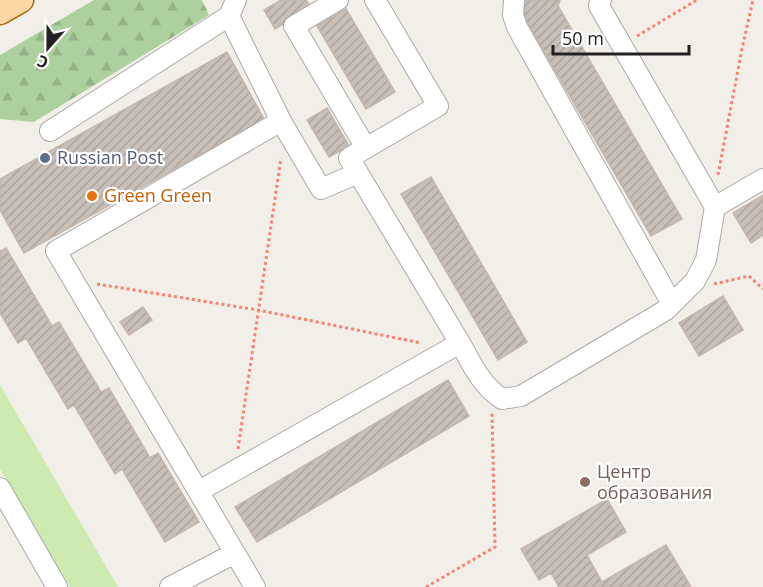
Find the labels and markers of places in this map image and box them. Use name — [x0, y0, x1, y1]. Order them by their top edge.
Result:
place label: Russian Post — [57, 145, 163, 169]
marker: Russian Post — [38, 151, 52, 165]
place label: Green Green — [104, 183, 212, 207]
marker: Green Green — [85, 189, 99, 203]
place label: Центр образования — [597, 459, 712, 504]
marker: Центр образования — [578, 475, 592, 489]

